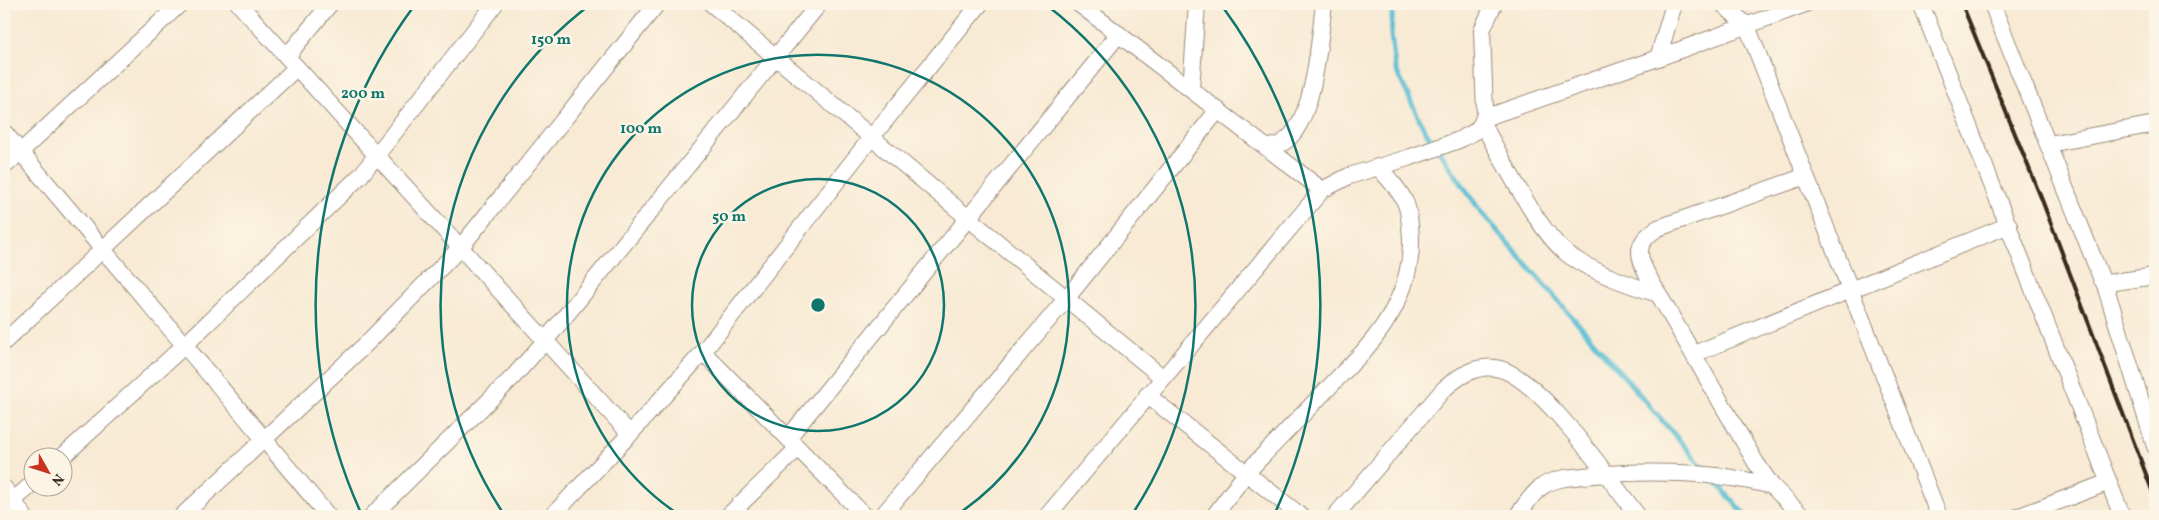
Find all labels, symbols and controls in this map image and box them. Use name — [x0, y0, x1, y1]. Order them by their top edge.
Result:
text: 150 m — [531, 30, 571, 51]
text: 200 m — [341, 84, 385, 105]
text: 100 m — [620, 119, 663, 140]
text: 50 m — [712, 207, 746, 228]
centre of rings — [809, 296, 827, 314]
north arrow — [22, 448, 72, 498]
text: N — [46, 469, 68, 489]

